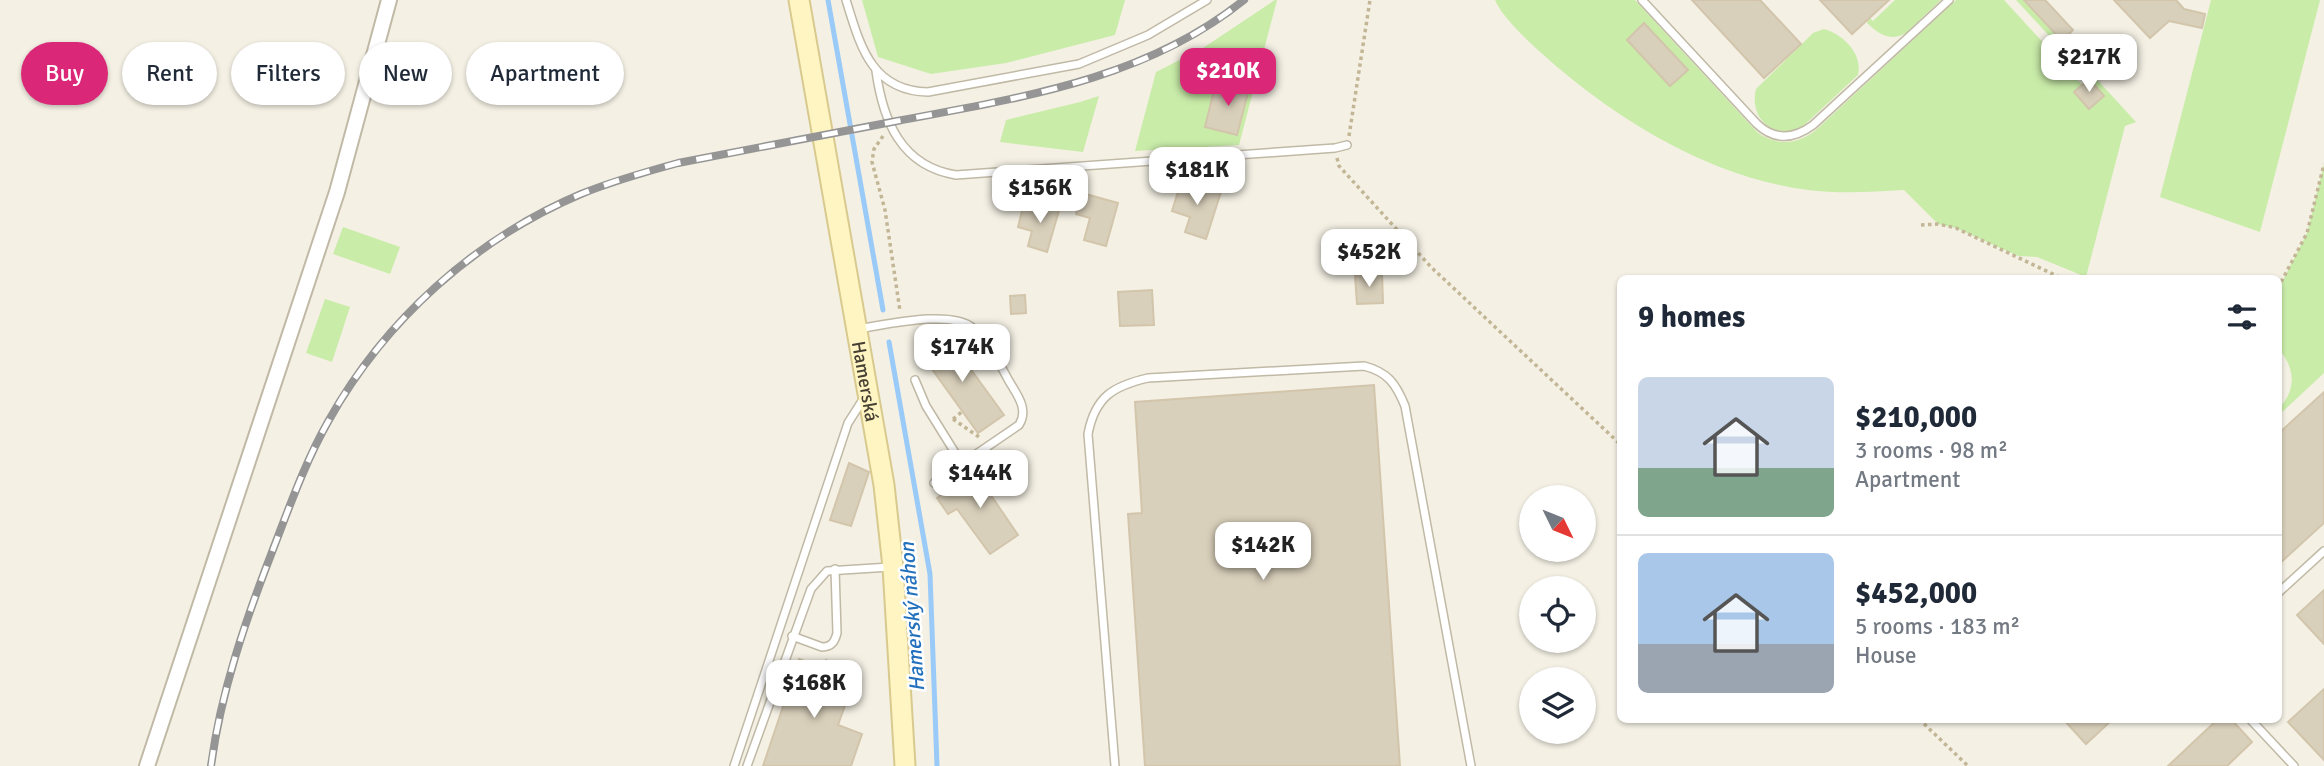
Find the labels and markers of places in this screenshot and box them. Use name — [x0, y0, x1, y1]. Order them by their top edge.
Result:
pin: $217K — [2040, 34, 2138, 94]
pin: $210K — [1179, 48, 1277, 108]
pin: $181K — [1148, 148, 1246, 207]
pin: $156K — [991, 166, 1089, 225]
pin: $452K — [1320, 230, 1418, 289]
pin: $174K — [913, 324, 1011, 384]
pin: $144K — [931, 450, 1029, 510]
pin: $142K — [1214, 522, 1312, 582]
pin: $168K — [765, 660, 863, 720]

